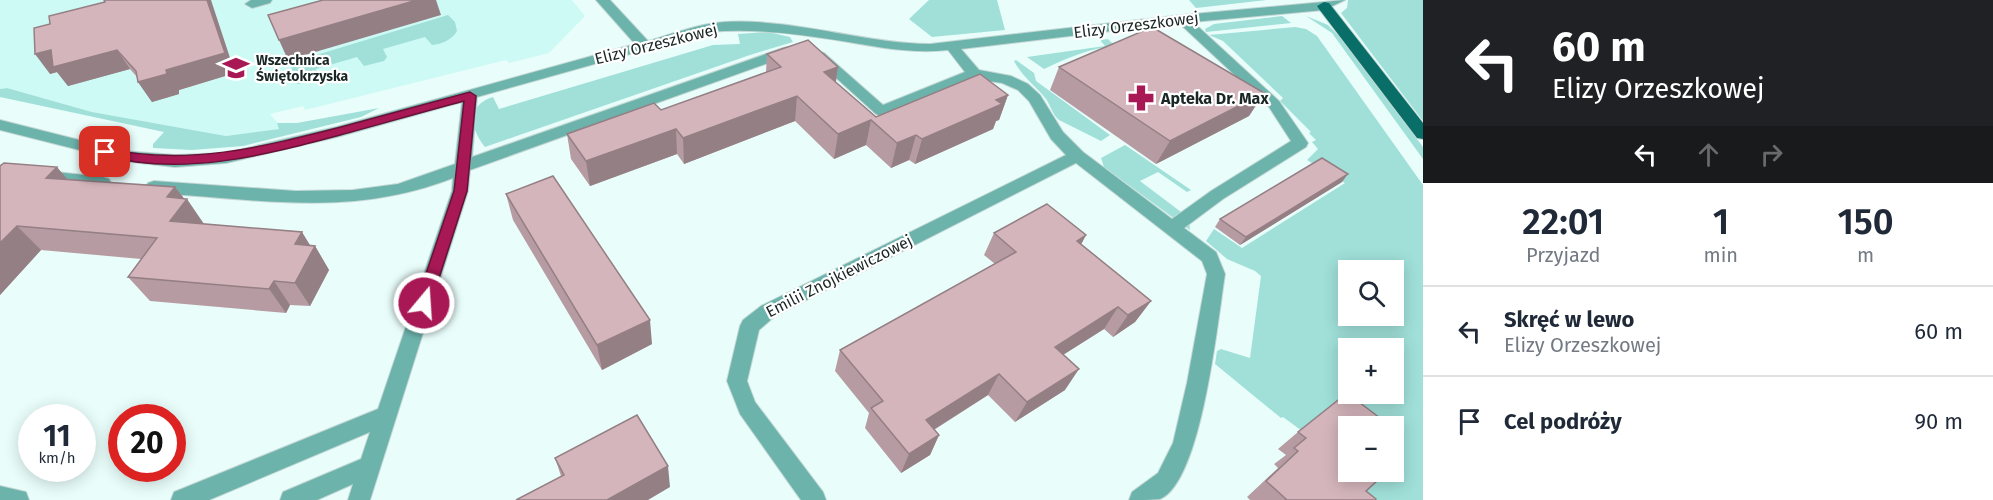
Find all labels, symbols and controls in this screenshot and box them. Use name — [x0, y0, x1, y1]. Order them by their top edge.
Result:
street label: Elizy Orzeszkowej — [1072, 8, 1200, 42]
street label: Elizy Orzeszkowej — [593, 20, 719, 68]
text: 60 m — [1552, 22, 1646, 72]
icon: left — [1453, 24, 1531, 102]
place label: Wszechnica Świętokrzyska — [256, 52, 349, 85]
school or university icon: Wszechnica Świętokrzyska — [221, 53, 251, 83]
text: Elizy Orzeszkowej — [1552, 73, 1765, 105]
pharmacy icon: Apteka Dr. Max — [1126, 83, 1156, 113]
place label: Apteka Dr. Max — [1160, 89, 1269, 108]
pin — [79, 126, 130, 177]
icon: arrive — [88, 135, 121, 168]
icon: left — [1629, 138, 1662, 171]
icon: ahead — [1692, 138, 1725, 171]
icon: right — [1755, 138, 1788, 171]
text: 22:01 — [1522, 200, 1604, 244]
text: 1 — [1713, 200, 1729, 244]
text: 150 — [1837, 200, 1894, 244]
street label: Emilii Znojkiewiczowej — [763, 231, 915, 321]
text: Przyjazd — [1526, 243, 1600, 267]
text: min — [1704, 243, 1738, 267]
text: m — [1857, 243, 1874, 267]
map controls — [1338, 260, 1404, 482]
button: search — [1338, 260, 1404, 326]
position arrow — [392, 271, 456, 335]
text: Skręć w lewo — [1504, 306, 1634, 333]
icon: left — [1453, 315, 1486, 348]
text: 60 m — [1914, 318, 1963, 345]
text: Elizy Orzeszkowej — [1504, 333, 1661, 357]
button: + — [1338, 338, 1404, 404]
speed limit sign: 20 — [108, 404, 186, 482]
icon: arrive — [1453, 405, 1486, 438]
text: Cel podróży — [1504, 408, 1622, 435]
text: 90 m — [1914, 408, 1963, 435]
button: − — [1338, 416, 1404, 482]
text: 11 — [43, 418, 71, 454]
text: km/h — [38, 449, 76, 467]

